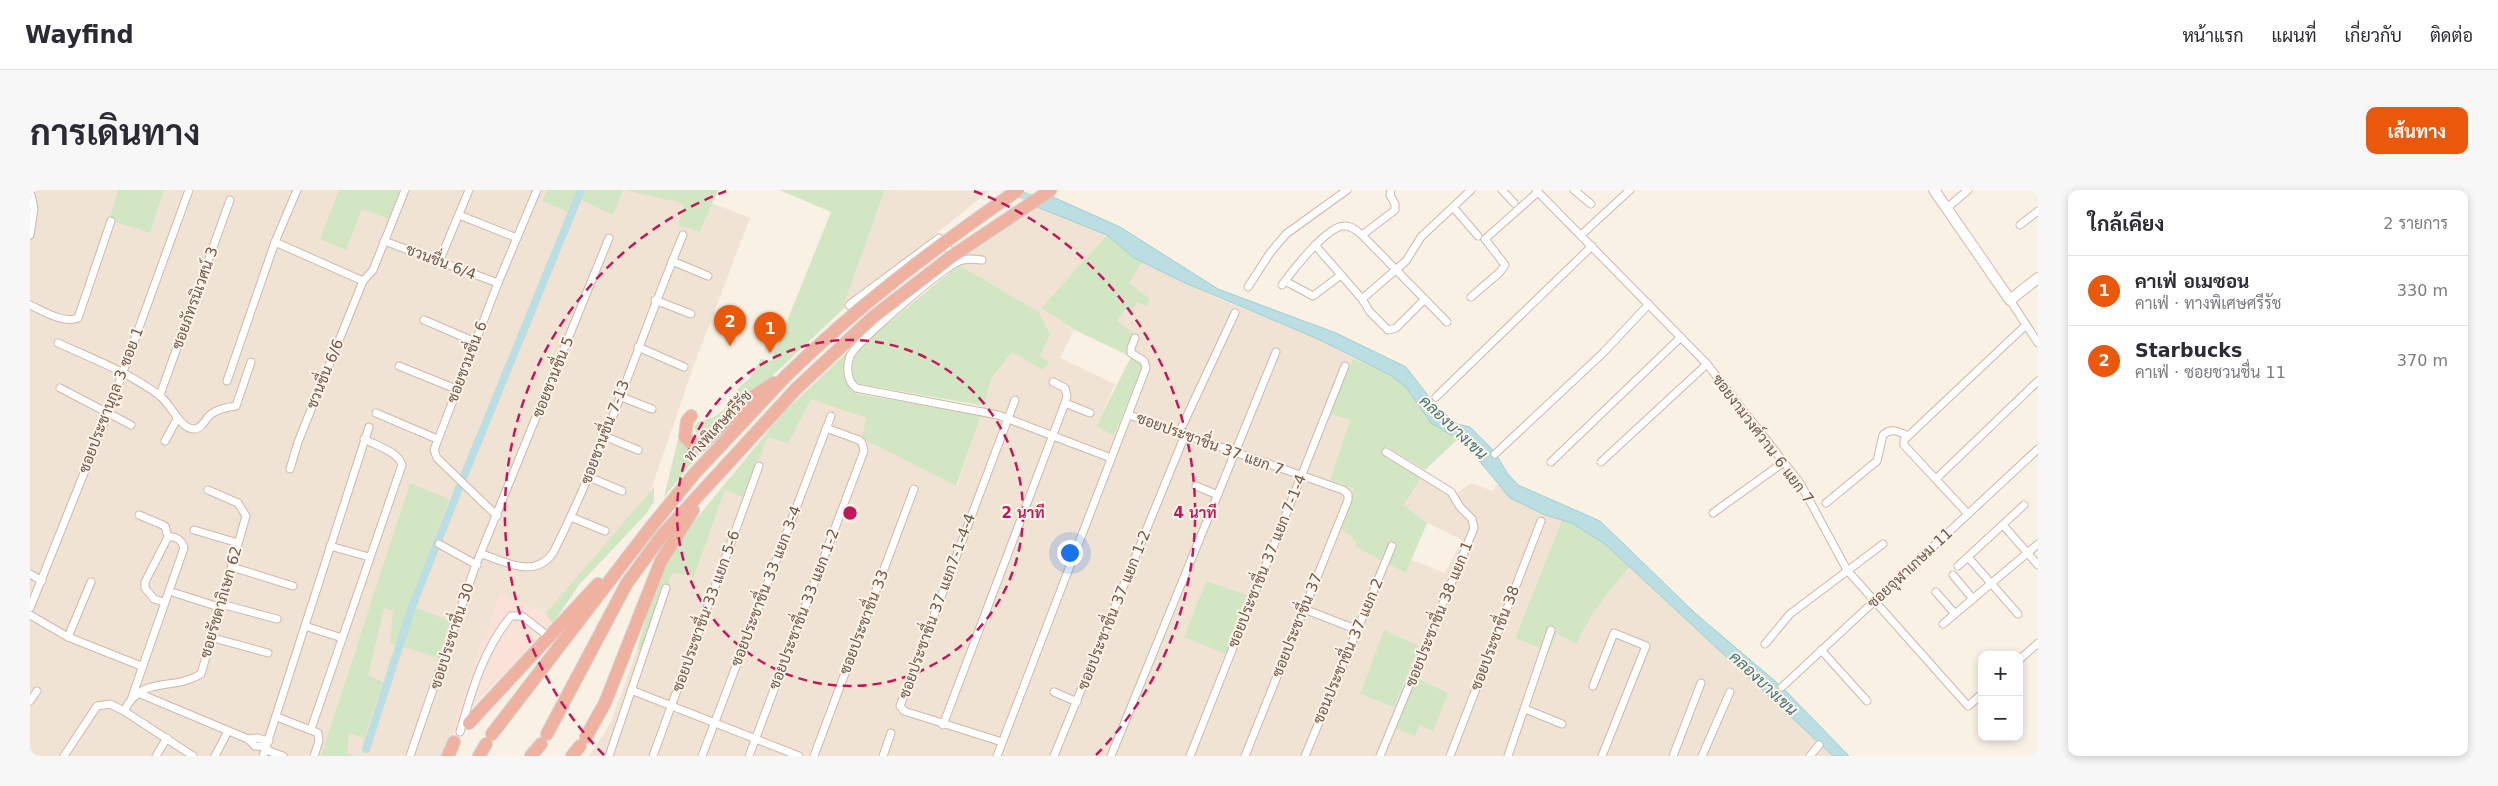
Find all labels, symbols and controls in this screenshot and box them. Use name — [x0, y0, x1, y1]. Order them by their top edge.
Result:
text: Wayfind — [25, 21, 134, 49]
text: หน้าแรก — [2182, 25, 2244, 46]
text: แผนที่ — [2272, 25, 2316, 46]
text: เกี่ยวกับ — [2344, 25, 2402, 46]
text: ติดต่อ — [2430, 25, 2473, 46]
button: เส้นทาง — [2366, 107, 2468, 154]
text: การเดินทาง — [30, 113, 200, 153]
text: ใกล้เคียง — [2088, 212, 2164, 236]
text: 2 รายการ — [2383, 214, 2448, 233]
street label: ชวนชื่น 6/4 — [403, 235, 481, 284]
street label: ซอยภัทรนิเวศน์ 3 — [167, 244, 222, 352]
text: คาเฟ่ อเมซอน — [2135, 270, 2249, 292]
text: 1 — [2098, 281, 2110, 300]
text: 330 m — [2397, 281, 2448, 300]
text: คาเฟ่ · ทางพิเศษศรีรัช — [2135, 294, 2281, 313]
pin: 2 — [714, 305, 746, 346]
pin: 1 — [754, 312, 786, 353]
street label: ซอยชวนชื่น 6 — [438, 317, 491, 405]
street label: ซอยประชานุกูล 3 ซอย 1 — [75, 324, 149, 476]
street label: ซอยชวนชื่น 5 — [523, 332, 577, 420]
street label: ชวนชื่น 6/6 — [297, 334, 347, 412]
text: Starbucks — [2135, 339, 2242, 361]
text: 2 — [2098, 351, 2110, 370]
text: 370 m — [2397, 351, 2448, 370]
text: คาเฟ่ · ซอยชวนชื่น 11 — [2135, 363, 2286, 382]
street label: ซอยงามวงศ์วาน 6 แยก 7 — [1708, 370, 1818, 507]
street label: ซอยชวนชื่น 7-13 — [571, 375, 633, 487]
street label: ทางพิเศษศรีรัช — [680, 386, 756, 465]
water label: คลองบางเขน — [1416, 391, 1491, 464]
street label: ซอยประชาชื่น 37 แยก 7 — [1134, 403, 1288, 479]
street label: ซอยประชาชื่น 37 แยก 7-1-4 — [1224, 472, 1310, 650]
street label: ซอยประชาชื่น 33 แยก 3-4 — [721, 501, 805, 669]
text: 2 นาที — [1001, 503, 1045, 522]
text: 4 นาที — [1173, 503, 1217, 522]
centre of rings — [841, 504, 859, 522]
street label: ซอยประชาชื่น 37 แยก7-1-4-4 — [889, 509, 979, 701]
street label: ซอยประชาชื่น 33 แยก 1-2 — [759, 524, 843, 692]
street label: ซอยจุฬาเกษม 11 — [1864, 524, 1958, 613]
street label: ซอยประชาชื่น 37 แยก 1-2 — [1068, 525, 1154, 692]
street label: ซอยประชาชื่น 33 แยก 5-6 — [663, 526, 744, 694]
street label: ซอยประชาชื่น 38 แยก 1 — [1396, 536, 1476, 689]
your location — [1057, 540, 1083, 566]
street label: ซอยรัชดาภิเษก 62 — [196, 544, 246, 660]
street label: ซอยประชาชื่น 33 — [830, 565, 892, 677]
street label: ซอยประชาชื่น 37 — [1268, 570, 1326, 680]
street label: ซอนประชาชื่น 37 แยก 2 — [1304, 573, 1387, 727]
street label: ซอยประชาชื่น 30 — [421, 579, 478, 691]
street label: ซอยประชาชื่น 38 — [1461, 581, 1523, 693]
water label: คลองบางเขน — [1726, 647, 1801, 720]
map controls — [1978, 651, 2023, 741]
button: + — [1978, 651, 2023, 696]
button: − — [1978, 696, 2023, 741]

